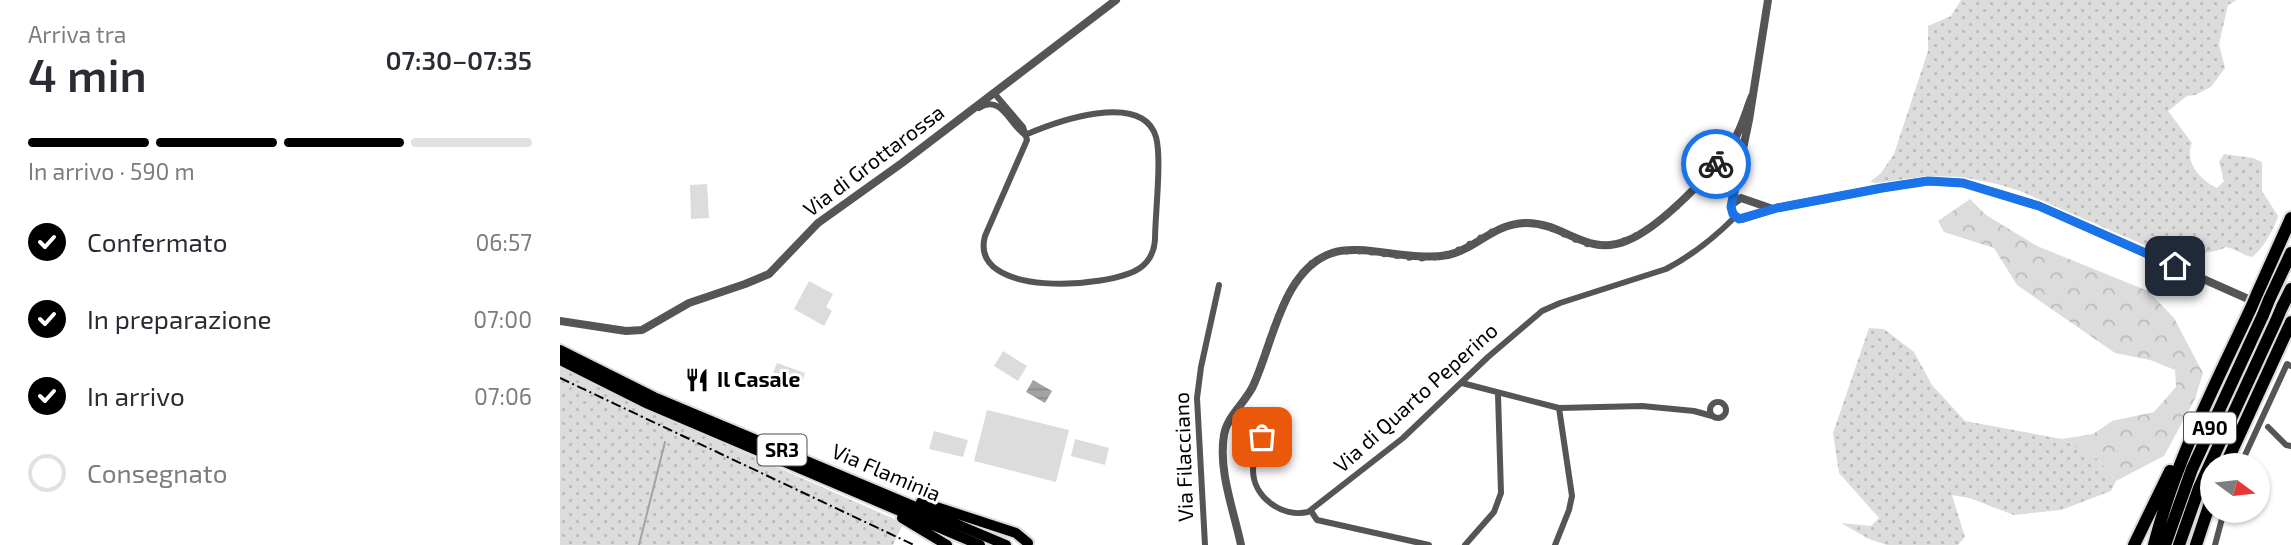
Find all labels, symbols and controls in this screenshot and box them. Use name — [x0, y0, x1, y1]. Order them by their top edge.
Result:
text: Arriva tra — [28, 20, 127, 48]
text: 07:30–07:35 — [385, 44, 532, 75]
text: 4 min — [28, 46, 147, 101]
street label: Via di Grottarossa — [798, 99, 948, 221]
courier — [1681, 129, 1751, 199]
icon: bike — [1697, 145, 1735, 183]
text: In arrivo · 590 m — [28, 157, 195, 185]
icon: check — [28, 223, 66, 261]
text: Confermato — [87, 226, 227, 257]
text: 06:57 — [475, 228, 532, 256]
pin — [2145, 236, 2205, 296]
icon: home — [2156, 247, 2194, 285]
icon: check — [28, 300, 66, 338]
text: In preparazione — [87, 303, 271, 334]
text: 07:00 — [473, 305, 532, 333]
street label: Via di Quarto Peperino — [1328, 317, 1503, 478]
restaurant icon: Il Casale — [683, 366, 711, 394]
place label: Il Casale — [717, 366, 800, 391]
icon: check — [28, 377, 66, 415]
text: In arrivo — [87, 380, 185, 411]
text: 07:06 — [474, 382, 532, 410]
street label: Via Filacciano — [1168, 392, 1197, 522]
pin — [1232, 407, 1292, 467]
road number: A90 — [2184, 412, 2236, 444]
icon: bag — [1243, 418, 1281, 456]
road number: SR3 — [758, 435, 806, 466]
street label: Via Flaminia — [828, 437, 945, 506]
north arrow — [2200, 453, 2270, 523]
map controls — [2200, 453, 2270, 523]
text: Consegnato — [87, 457, 227, 488]

